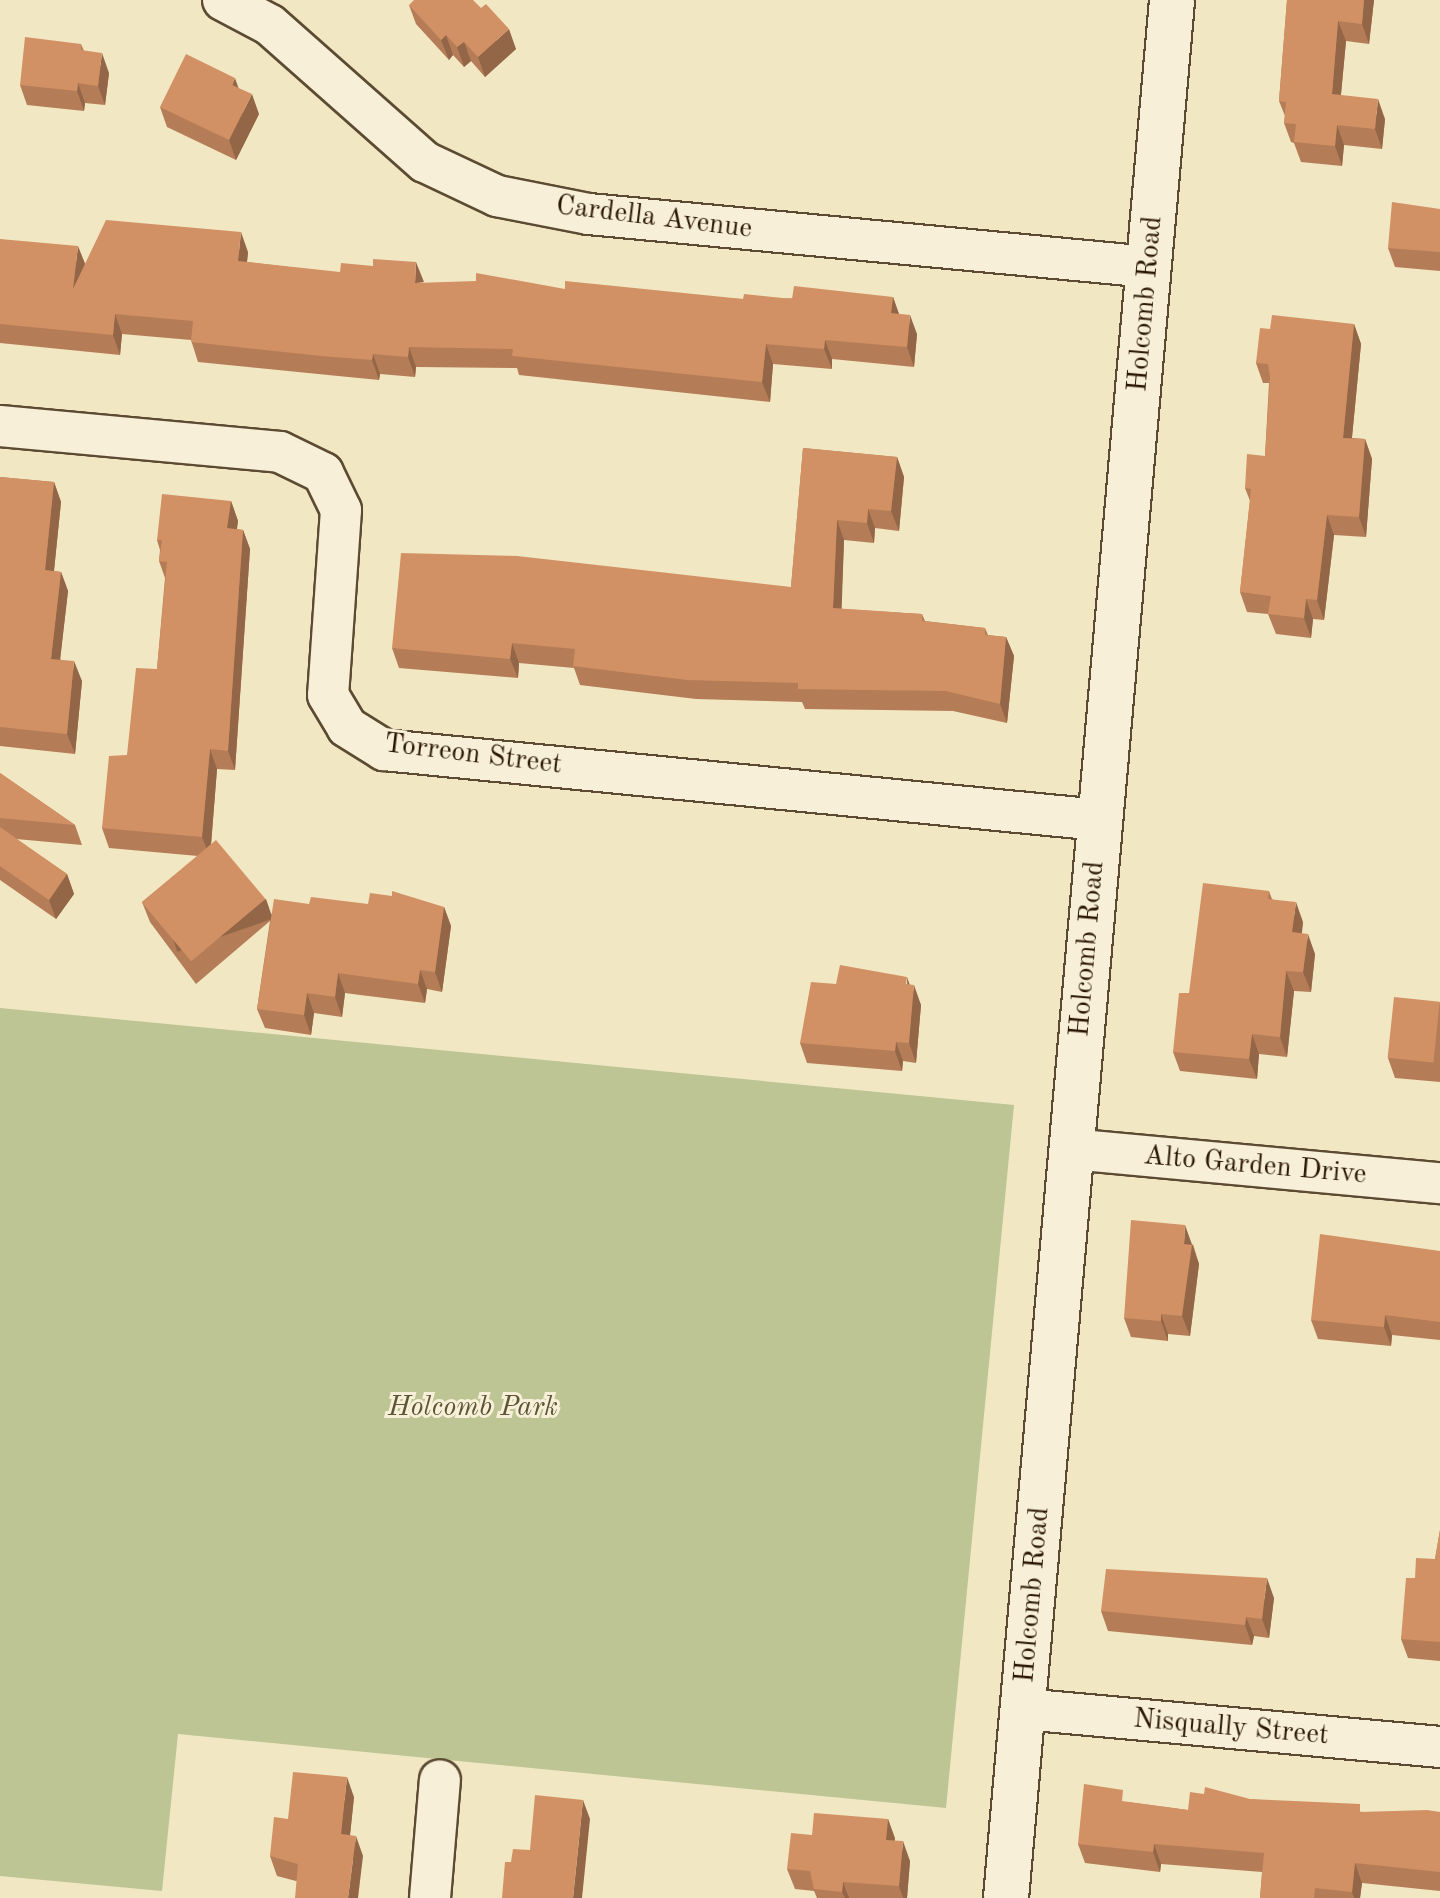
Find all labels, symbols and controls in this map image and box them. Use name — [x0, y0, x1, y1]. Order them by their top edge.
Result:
street label: Cardella Avenue — [554, 189, 754, 247]
street label: Holcomb Road — [1122, 215, 1170, 393]
street label: Torreon Street — [382, 727, 564, 783]
street label: Holcomb Road — [1064, 860, 1112, 1038]
street label: Alto Garden Drive — [1142, 1140, 1368, 1192]
park label: Holcomb Park — [388, 1391, 558, 1425]
street label: Holcomb Road — [1009, 1506, 1057, 1684]
street label: Nisqually Street — [1132, 1703, 1330, 1753]

